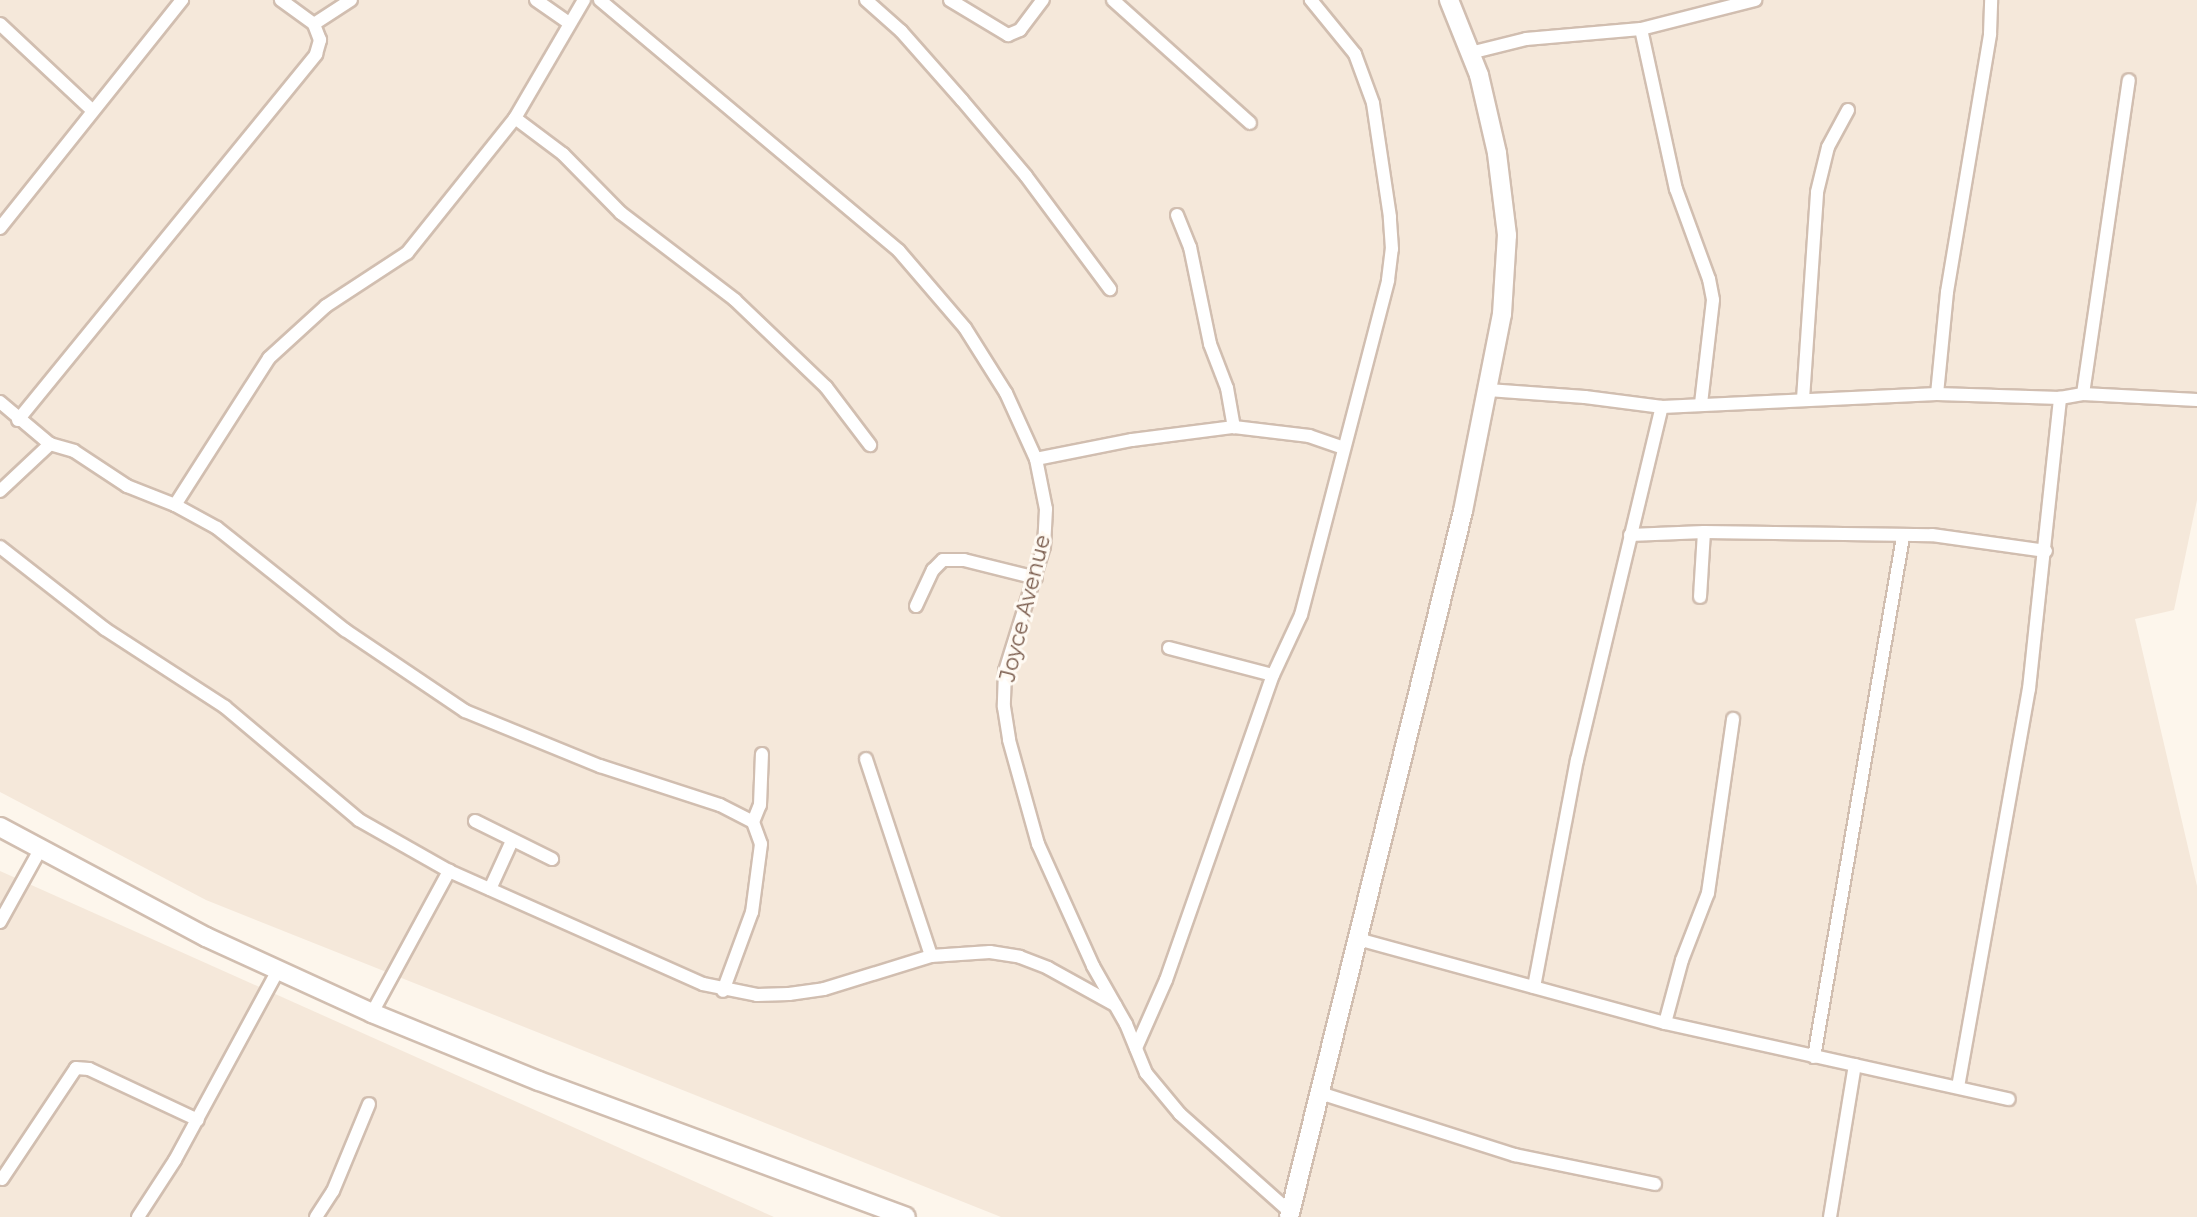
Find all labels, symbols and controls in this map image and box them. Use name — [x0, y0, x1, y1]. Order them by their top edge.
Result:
street label: Joyce Avenue — [994, 532, 1056, 684]

